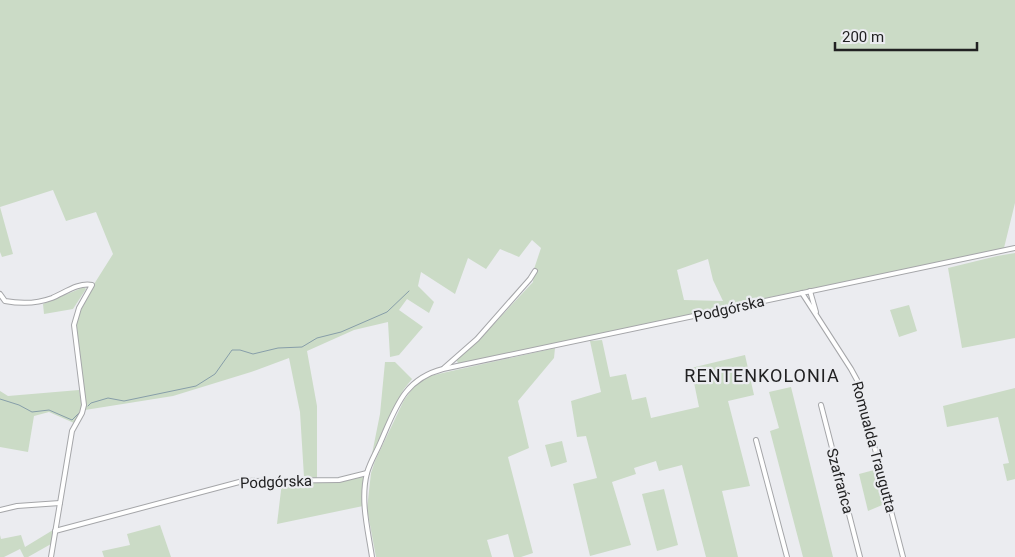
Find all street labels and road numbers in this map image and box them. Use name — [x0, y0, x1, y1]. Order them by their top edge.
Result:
street label: Podgórska — [692, 292, 766, 326]
street label: Romualda Traugutta — [848, 379, 900, 515]
street label: Szafrańca — [823, 446, 857, 516]
street label: Podgórska — [240, 472, 312, 492]

